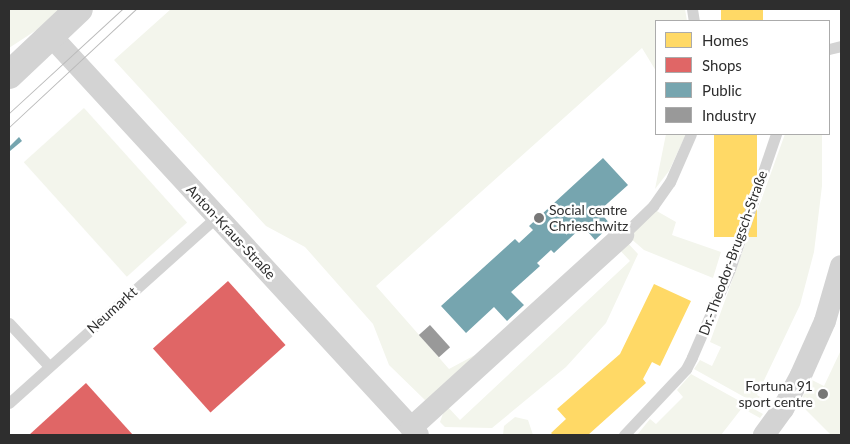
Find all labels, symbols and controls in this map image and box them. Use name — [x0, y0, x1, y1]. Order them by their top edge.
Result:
legend — [655, 20, 830, 135]
text: Homes — [702, 31, 748, 49]
text: Shops — [702, 56, 742, 74]
text: Public — [702, 81, 742, 99]
text: Industry — [702, 106, 756, 124]
street label: Dr.-Theodor-Brugsch-Straße — [695, 168, 771, 338]
street label: Anton-Kraus-Straße — [183, 181, 279, 283]
place label: Social centre Chrieschwitz — [549, 202, 628, 234]
marker: Social centre Chrieschwitz — [533, 212, 545, 224]
street label: Neumarkt — [84, 283, 140, 337]
place label: Fortuna 91 sport centre — [739, 378, 813, 411]
marker: Fortuna 91 sport centre — [817, 388, 829, 400]

